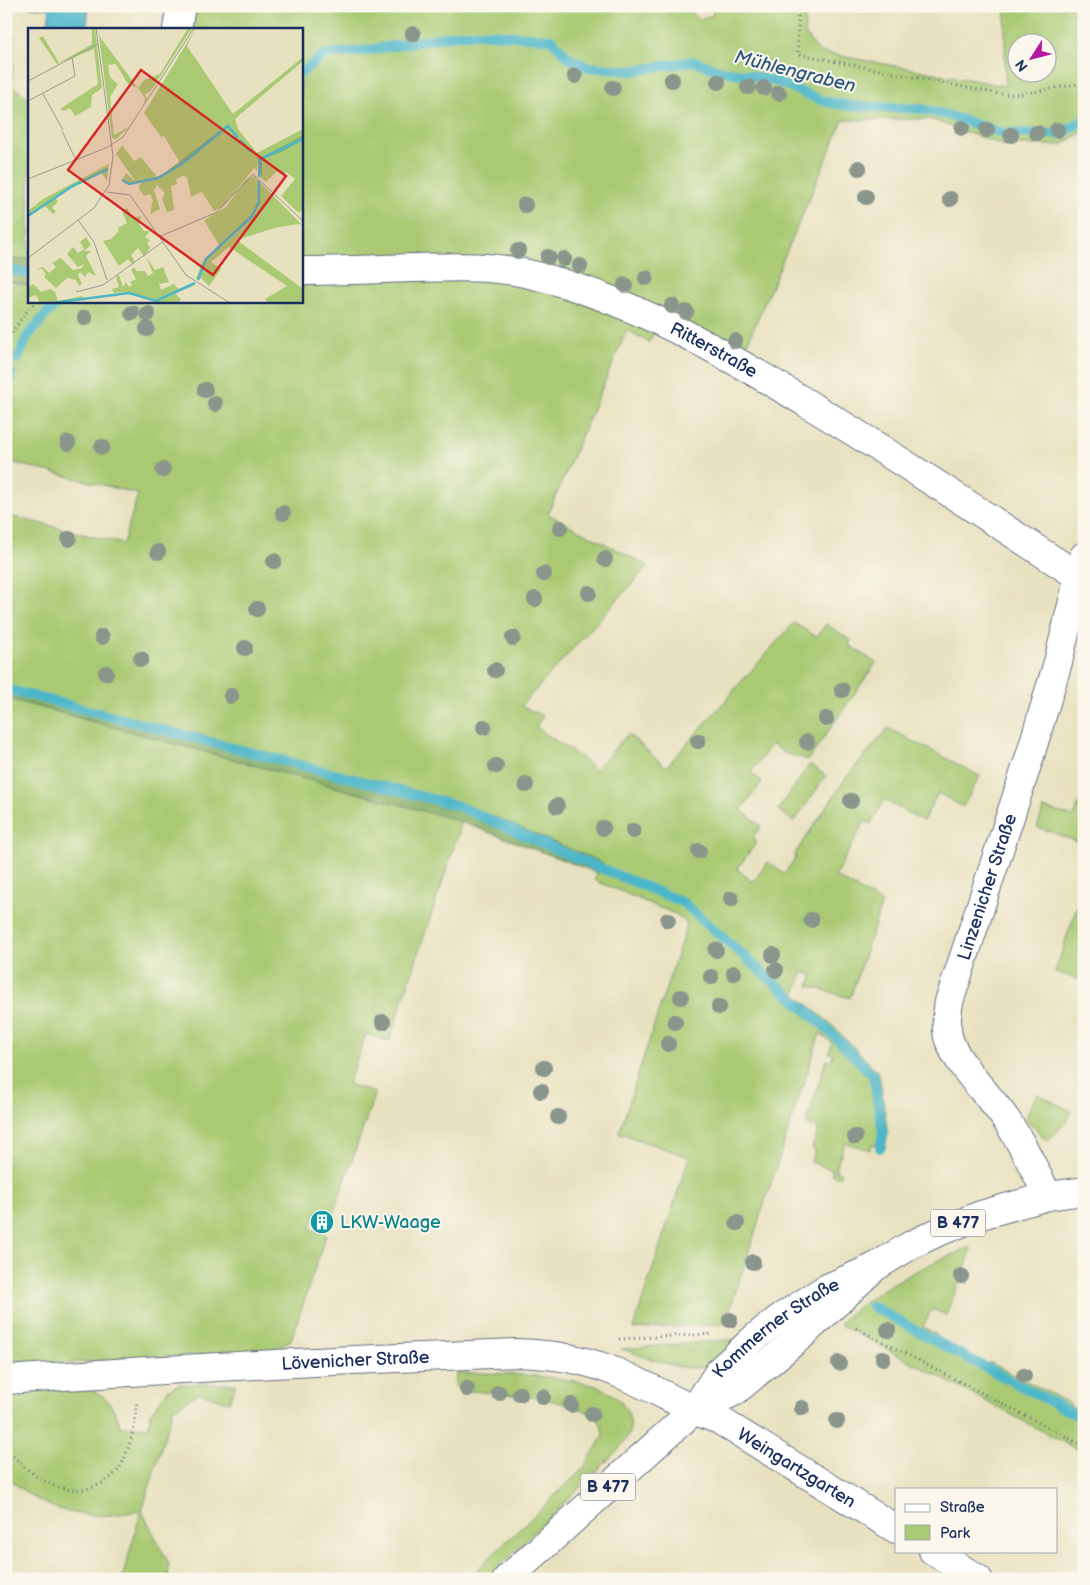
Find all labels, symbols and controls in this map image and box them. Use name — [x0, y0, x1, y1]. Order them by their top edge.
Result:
inset map — [28, 28, 302, 302]
north arrow — [1008, 32, 1058, 82]
water label: Mühlengraben — [732, 46, 858, 98]
text: N — [1012, 56, 1032, 75]
street label: Ritterstraße — [667, 318, 762, 382]
street label: Linzenicher Straße — [953, 811, 1021, 963]
building icon: LKW-Waage — [309, 1209, 335, 1235]
road number: B 477 — [930, 1210, 986, 1236]
place label: LKW-Waage — [340, 1212, 441, 1233]
street label: Kommerner Straße — [708, 1274, 843, 1381]
street label: Lövenicher Straße — [281, 1346, 430, 1374]
street label: Weingartzgarten — [734, 1424, 860, 1512]
road number: B 477 — [580, 1474, 636, 1500]
legend — [895, 1488, 1058, 1552]
text: Straße — [940, 1498, 985, 1517]
text: Park — [940, 1524, 971, 1543]

